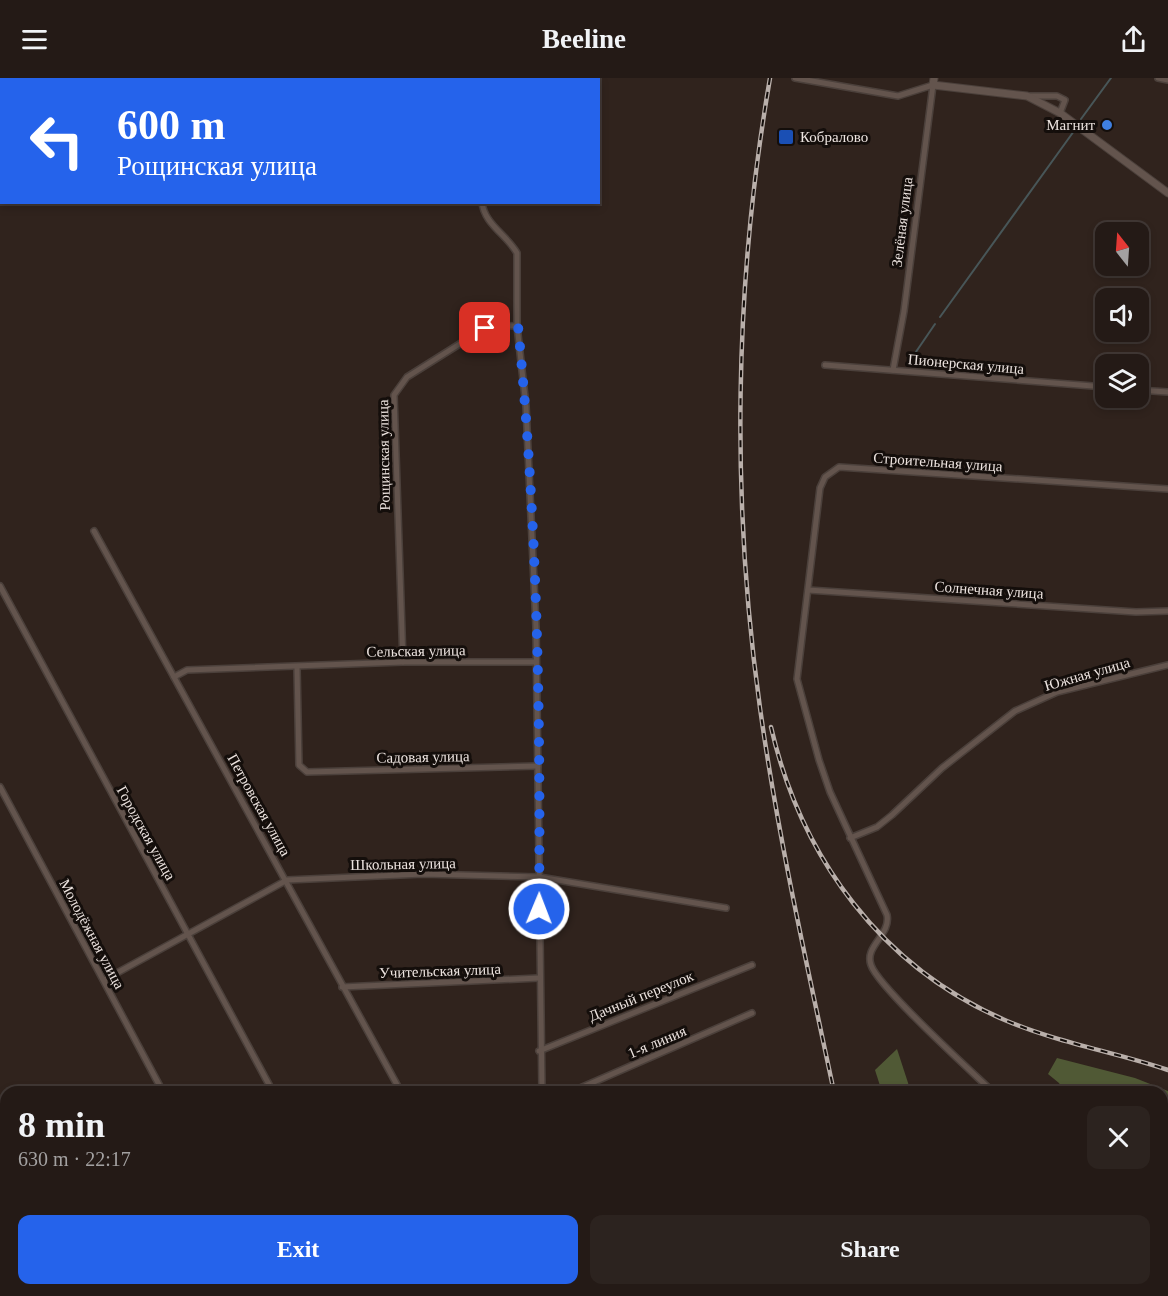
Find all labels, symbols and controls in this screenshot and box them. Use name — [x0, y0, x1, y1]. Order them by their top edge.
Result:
icon: menu — [18, 23, 51, 56]
icon: share — [1117, 23, 1150, 56]
text: Beeline — [542, 24, 626, 54]
icon: left — [18, 102, 96, 180]
text: 600 m — [117, 102, 226, 148]
place label: Магнит — [1046, 117, 1095, 133]
marker: Магнит — [1100, 118, 1114, 132]
marker: Кобралово — [777, 128, 795, 146]
place label: Кобралово — [800, 129, 868, 145]
text: Рощинская улица — [117, 151, 317, 181]
street label: Зелёная улица — [889, 176, 916, 268]
north arrow — [1095, 222, 1149, 276]
map controls — [1095, 222, 1149, 408]
button: sound — [1095, 288, 1149, 342]
pin — [459, 302, 510, 353]
icon: arrive — [468, 311, 501, 344]
street label: Пионерская улица — [907, 351, 1025, 377]
button: layers — [1095, 354, 1149, 408]
street label: Рощинская улица — [375, 399, 393, 511]
street label: Строительная улица — [873, 450, 1003, 475]
street label: Солнечная улица — [934, 578, 1044, 602]
street label: Сельская улица — [366, 642, 466, 660]
street label: Южная улица — [1042, 654, 1132, 694]
street label: Садовая улица — [376, 748, 470, 766]
street label: Петровская улица — [224, 751, 294, 859]
street label: Городская улица — [114, 783, 179, 883]
street label: Школьная улица — [350, 855, 456, 873]
street label: Молодёжная улица — [56, 876, 128, 992]
position arrow — [507, 877, 571, 941]
street label: Учительская улица — [379, 961, 501, 981]
street label: Дачный переулок — [586, 967, 696, 1024]
street label: 1-я линия — [626, 1023, 689, 1061]
text: 8 min — [18, 1105, 105, 1145]
button: close — [1087, 1106, 1150, 1169]
text: 630 m · 22:17 — [18, 1148, 131, 1170]
button: Exit — [18, 1215, 578, 1284]
button: Share — [590, 1215, 1150, 1284]

